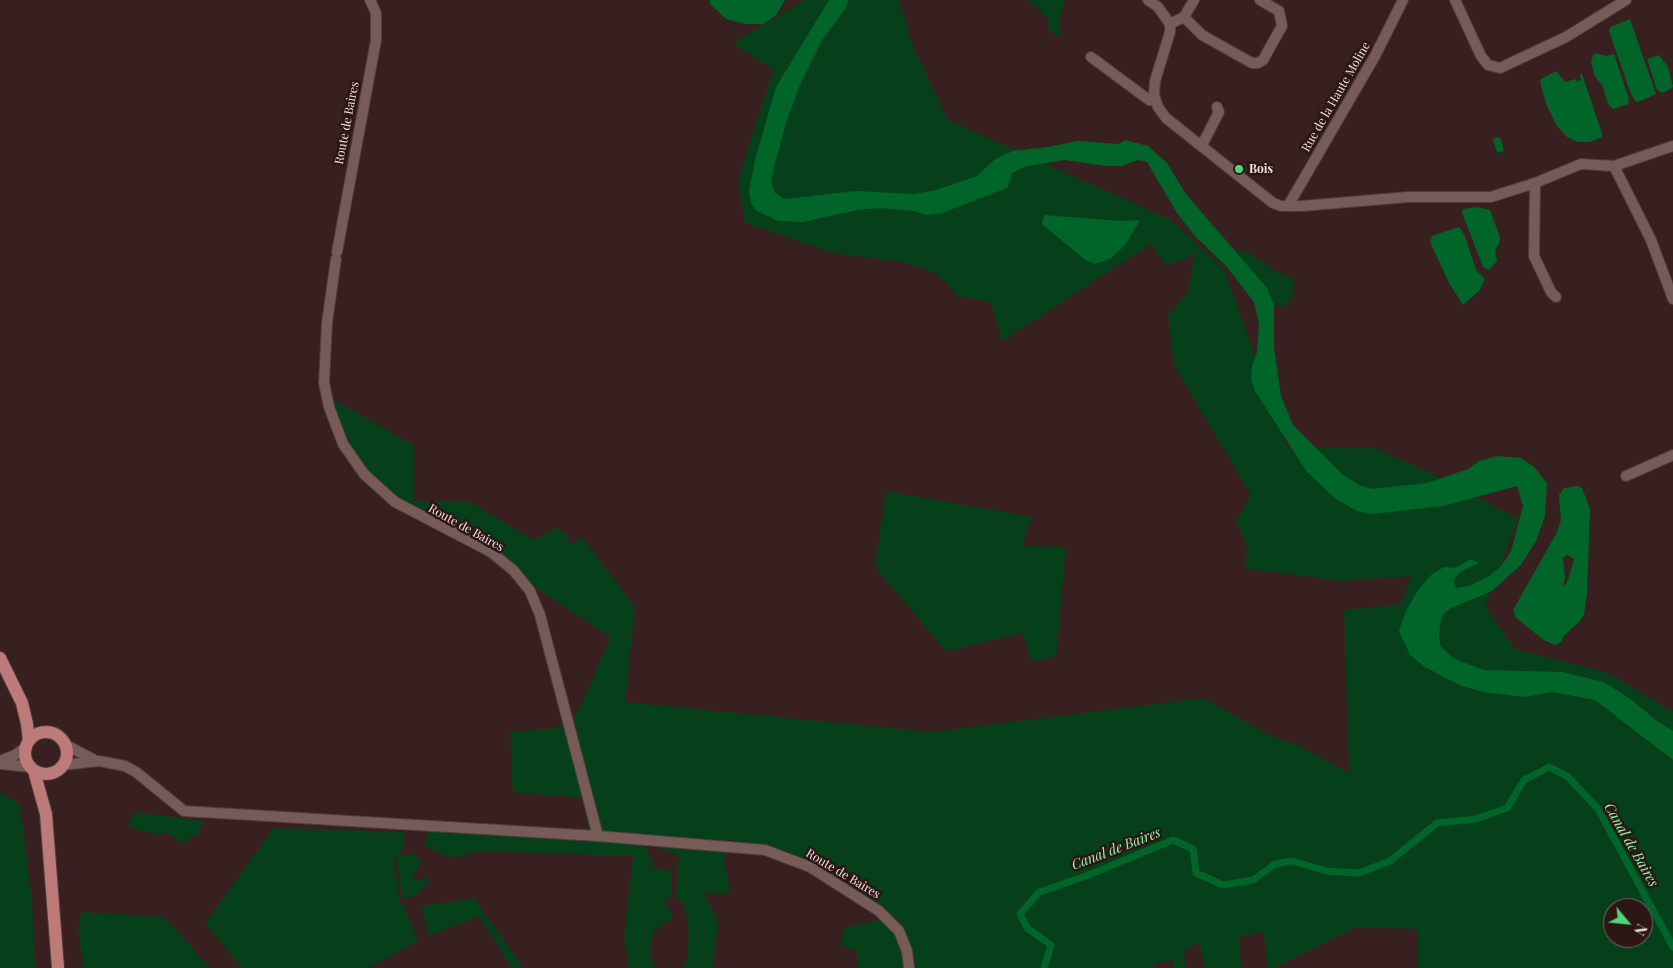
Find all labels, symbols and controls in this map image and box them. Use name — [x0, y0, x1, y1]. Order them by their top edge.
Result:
street label: Rue de la Haute Moline — [1299, 40, 1373, 154]
street label: Route de Baires — [332, 80, 362, 166]
place label: Bois — [1249, 162, 1273, 176]
marker: Bois — [1233, 163, 1245, 175]
street label: Route de Baires — [426, 501, 506, 555]
water label: Canal de Baires — [1600, 800, 1662, 890]
water label: Canal de Baires — [1069, 824, 1163, 874]
street label: Route de Baires — [803, 846, 883, 902]
north arrow — [1603, 898, 1653, 948]
text: N — [1630, 921, 1652, 939]

